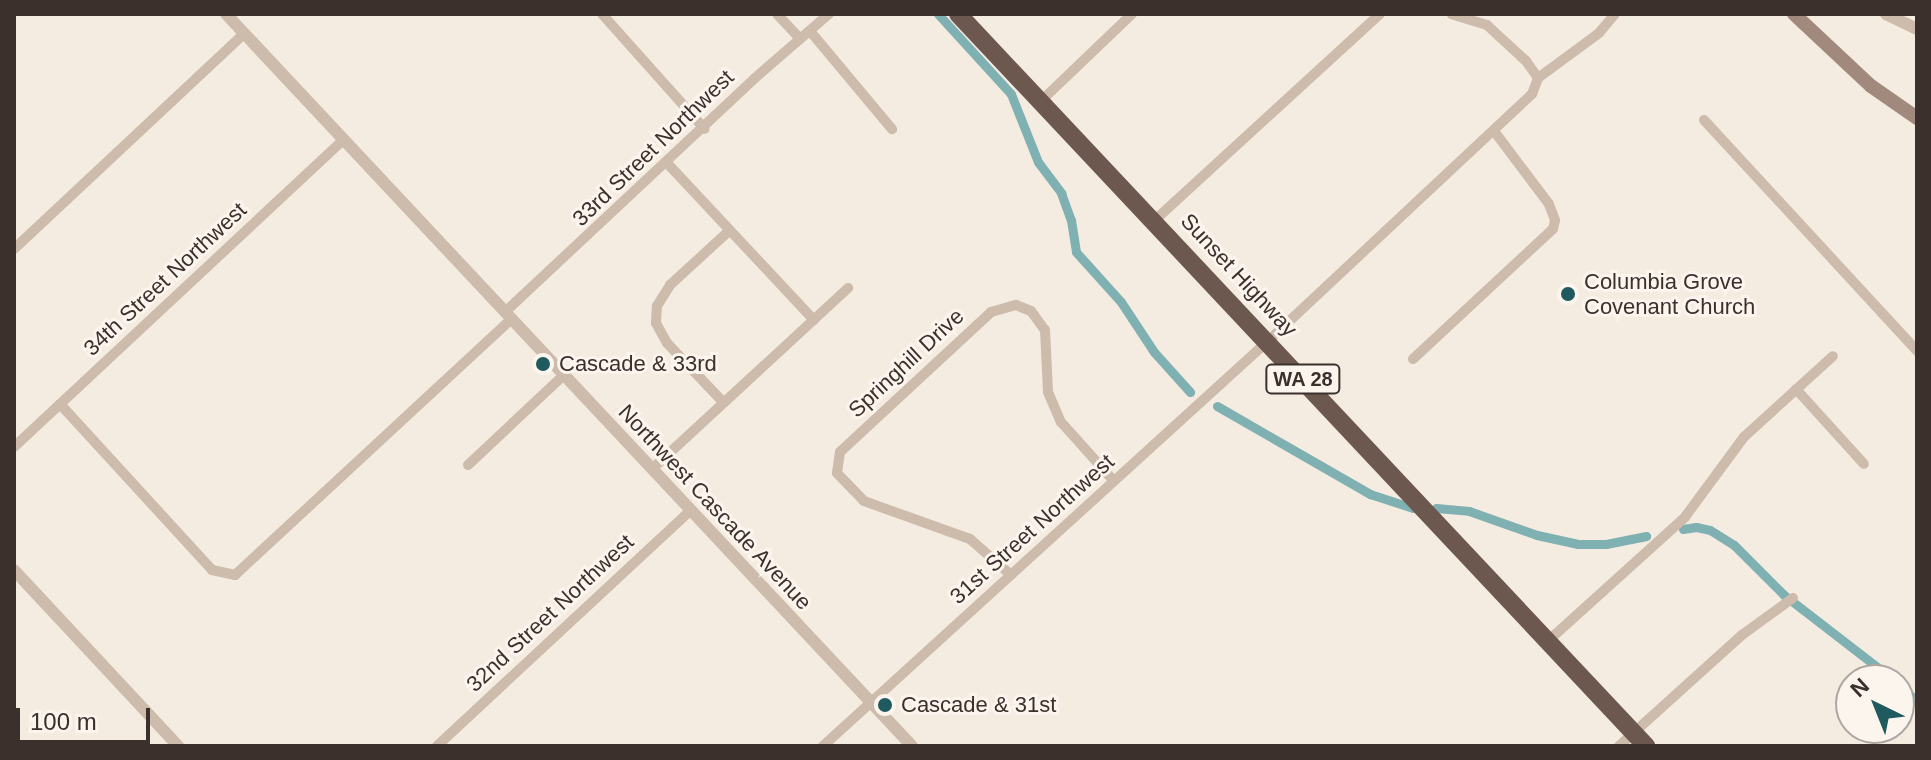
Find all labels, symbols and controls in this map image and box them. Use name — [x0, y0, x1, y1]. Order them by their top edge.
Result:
street label: 33rd Street Northwest — [567, 64, 739, 232]
street label: 34th Street Northwest — [78, 197, 252, 361]
street label: Sunset Highway — [1175, 208, 1303, 342]
place label: Columbia Grove Covenant Church — [1584, 268, 1755, 320]
marker: Columbia Grove Covenant Church — [1559, 285, 1577, 303]
street label: Springhill Drive — [843, 303, 969, 423]
place label: Cascade & 33rd — [559, 351, 717, 377]
marker: Cascade & 33rd — [534, 355, 552, 373]
road number: WA 28 — [1263, 363, 1343, 395]
street label: Northwest Cascade Avenue — [612, 398, 818, 616]
street label: 31st Street Northwest — [945, 448, 1119, 610]
street label: 32nd Street Northwest — [461, 529, 639, 697]
north arrow — [1835, 664, 1915, 744]
text: N — [1845, 673, 1874, 702]
scale bar — [20, 692, 154, 742]
place label: Cascade & 31st — [901, 692, 1056, 718]
marker: Cascade & 31st — [876, 696, 894, 714]
text: 100 m — [30, 708, 97, 735]

